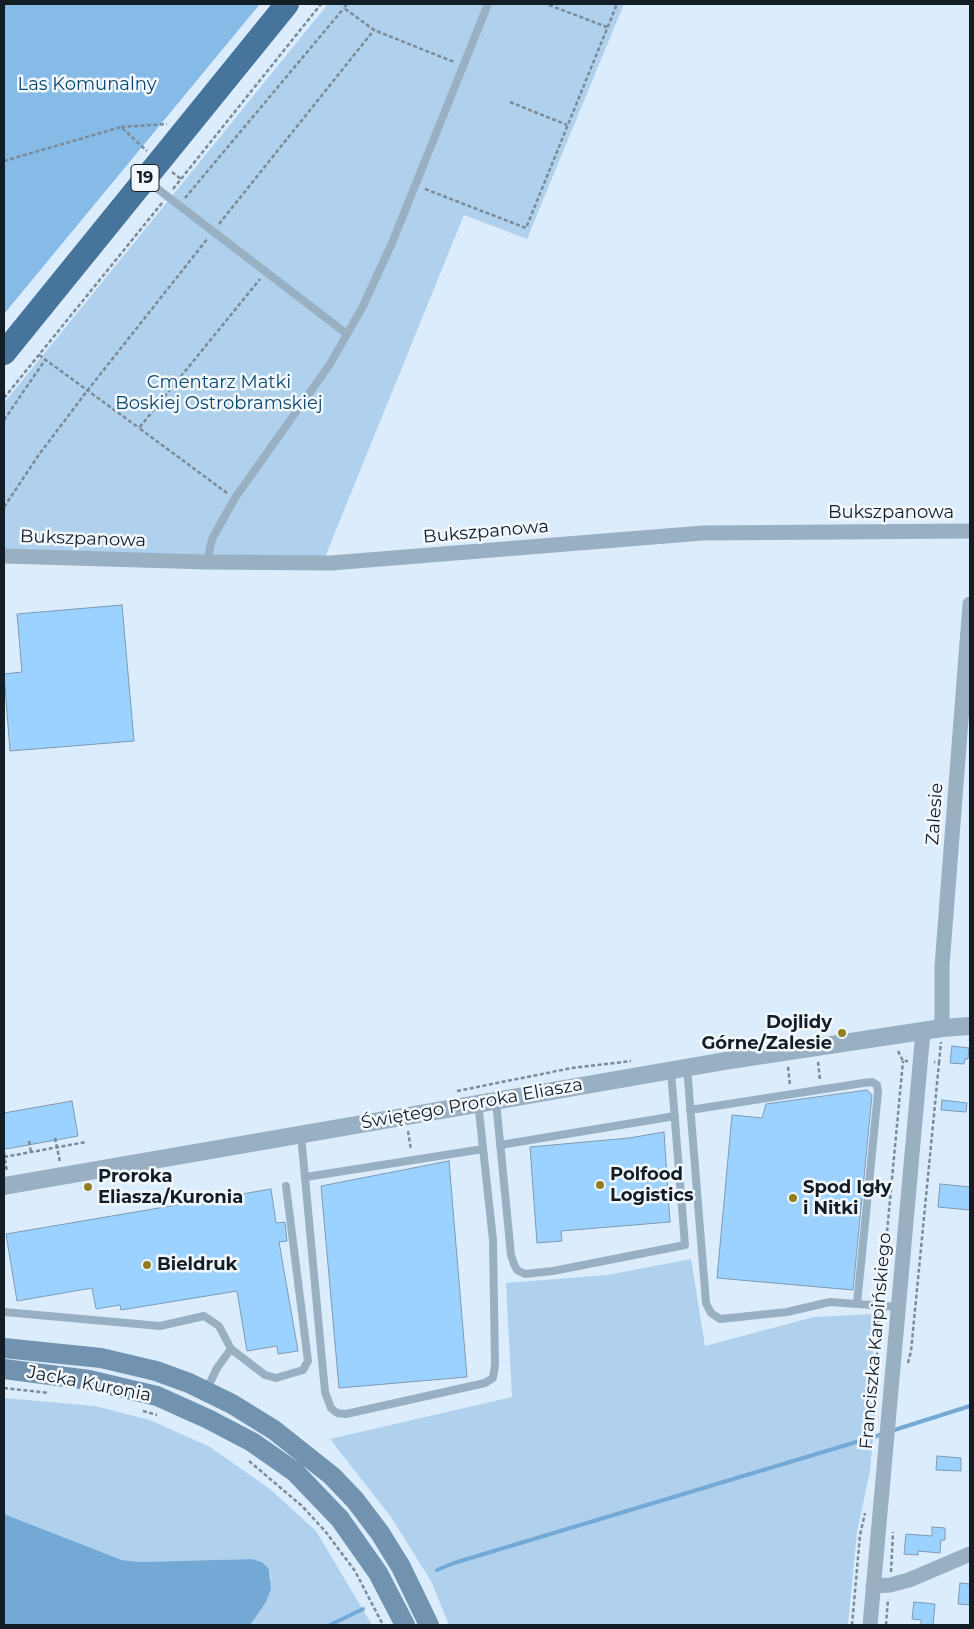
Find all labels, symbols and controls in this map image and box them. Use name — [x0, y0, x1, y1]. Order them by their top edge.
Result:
park label: Las Komunalny — [18, 74, 156, 96]
road number: 19 — [131, 164, 159, 192]
park label: Cmentarz Matki Boskiej Ostrobramskiej — [115, 372, 323, 414]
street label: Bukszpanowa — [828, 502, 954, 524]
street label: Bukszpanowa — [422, 516, 550, 548]
street label: Bukszpanowa — [20, 526, 146, 552]
street label: Zalesie — [922, 782, 948, 846]
place label: Dojlidy Górne/Zalesie — [701, 1012, 832, 1054]
marker: Dojlidy Górne/Zalesie — [836, 1027, 848, 1039]
street label: Świętego Proroka Eliasza — [360, 1074, 584, 1134]
place label: Polfood Logistics — [610, 1164, 694, 1206]
place label: Proroka Eliasza/Kuronia — [98, 1166, 243, 1208]
place label: Spod Igły i Nitki — [803, 1177, 892, 1220]
marker: Polfood Logistics — [594, 1179, 606, 1191]
marker: Proroka Eliasza/Kuronia — [82, 1181, 94, 1193]
marker: Spod Igły i Nitki — [787, 1192, 799, 1204]
street label: Franciszka Karpińskiego — [856, 1232, 896, 1450]
place label: Bieldruk — [157, 1254, 237, 1276]
marker: Bieldruk — [141, 1259, 153, 1271]
street label: Jacka Kuronia — [25, 1361, 153, 1407]

